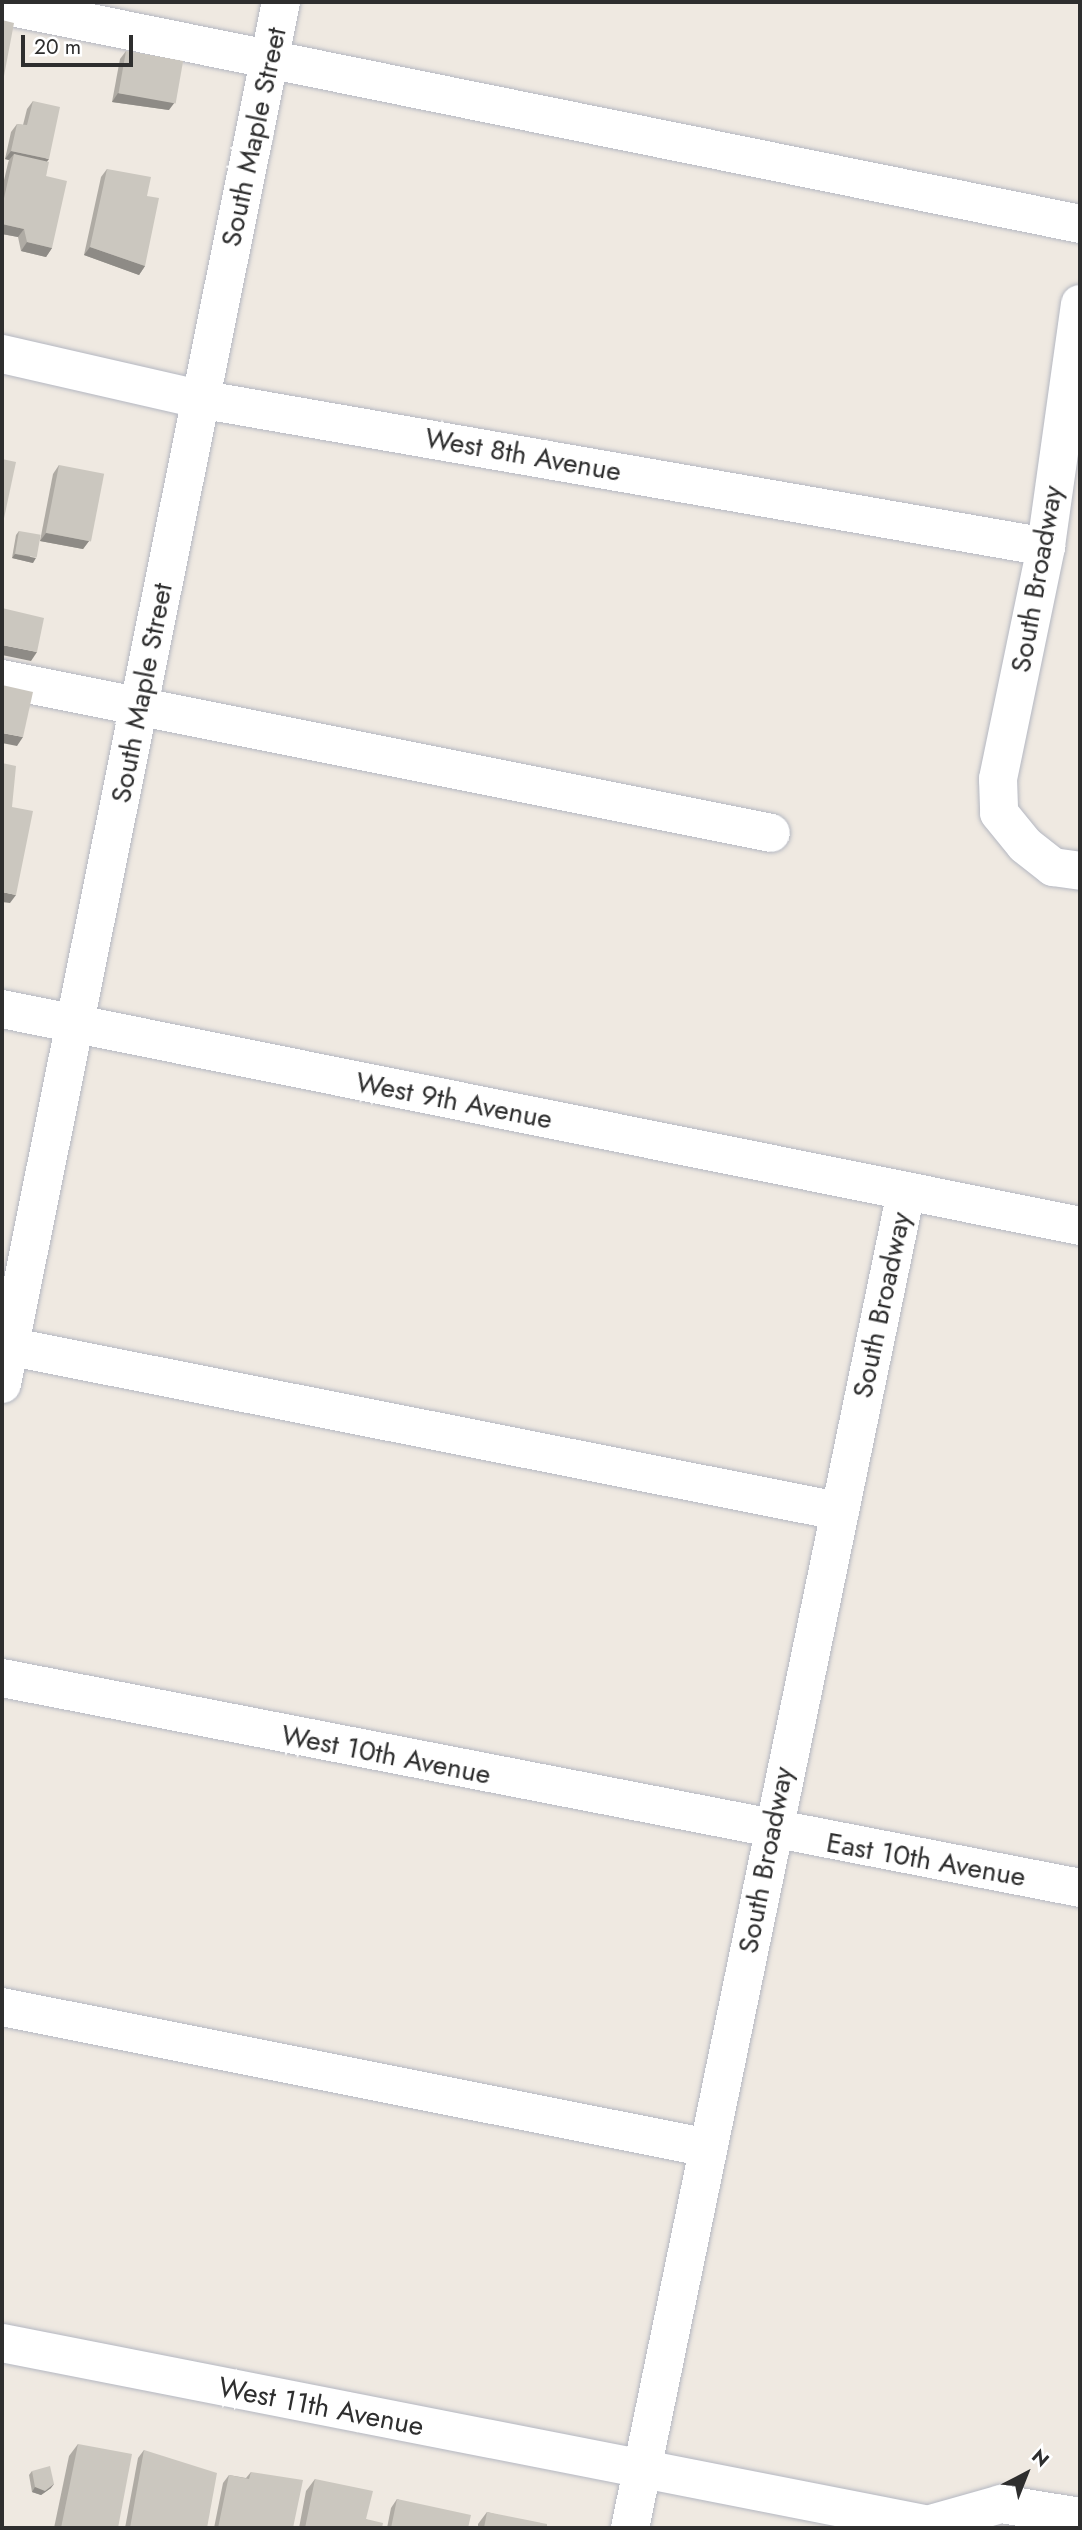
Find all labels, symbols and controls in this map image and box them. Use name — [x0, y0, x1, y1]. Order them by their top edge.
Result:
scale bar — [24, 21, 136, 65]
street label: South Maple Street — [214, 24, 294, 250]
text: 20 m — [34, 32, 81, 62]
street label: West 8th Avenue — [422, 421, 624, 489]
street label: South Broadway — [1004, 483, 1070, 675]
street label: South Maple Street — [104, 580, 180, 806]
street label: West 9th Avenue — [353, 1065, 555, 1137]
street label: South Broadway — [846, 1209, 918, 1401]
street label: West 10th Avenue — [278, 1718, 494, 1792]
street label: South Broadway — [731, 1764, 801, 1956]
street label: East 10th Avenue — [824, 1826, 1028, 1894]
street label: West 11th Avenue — [215, 2371, 427, 2443]
north arrow — [991, 2439, 1061, 2509]
text: N — [1026, 2443, 1055, 2473]

